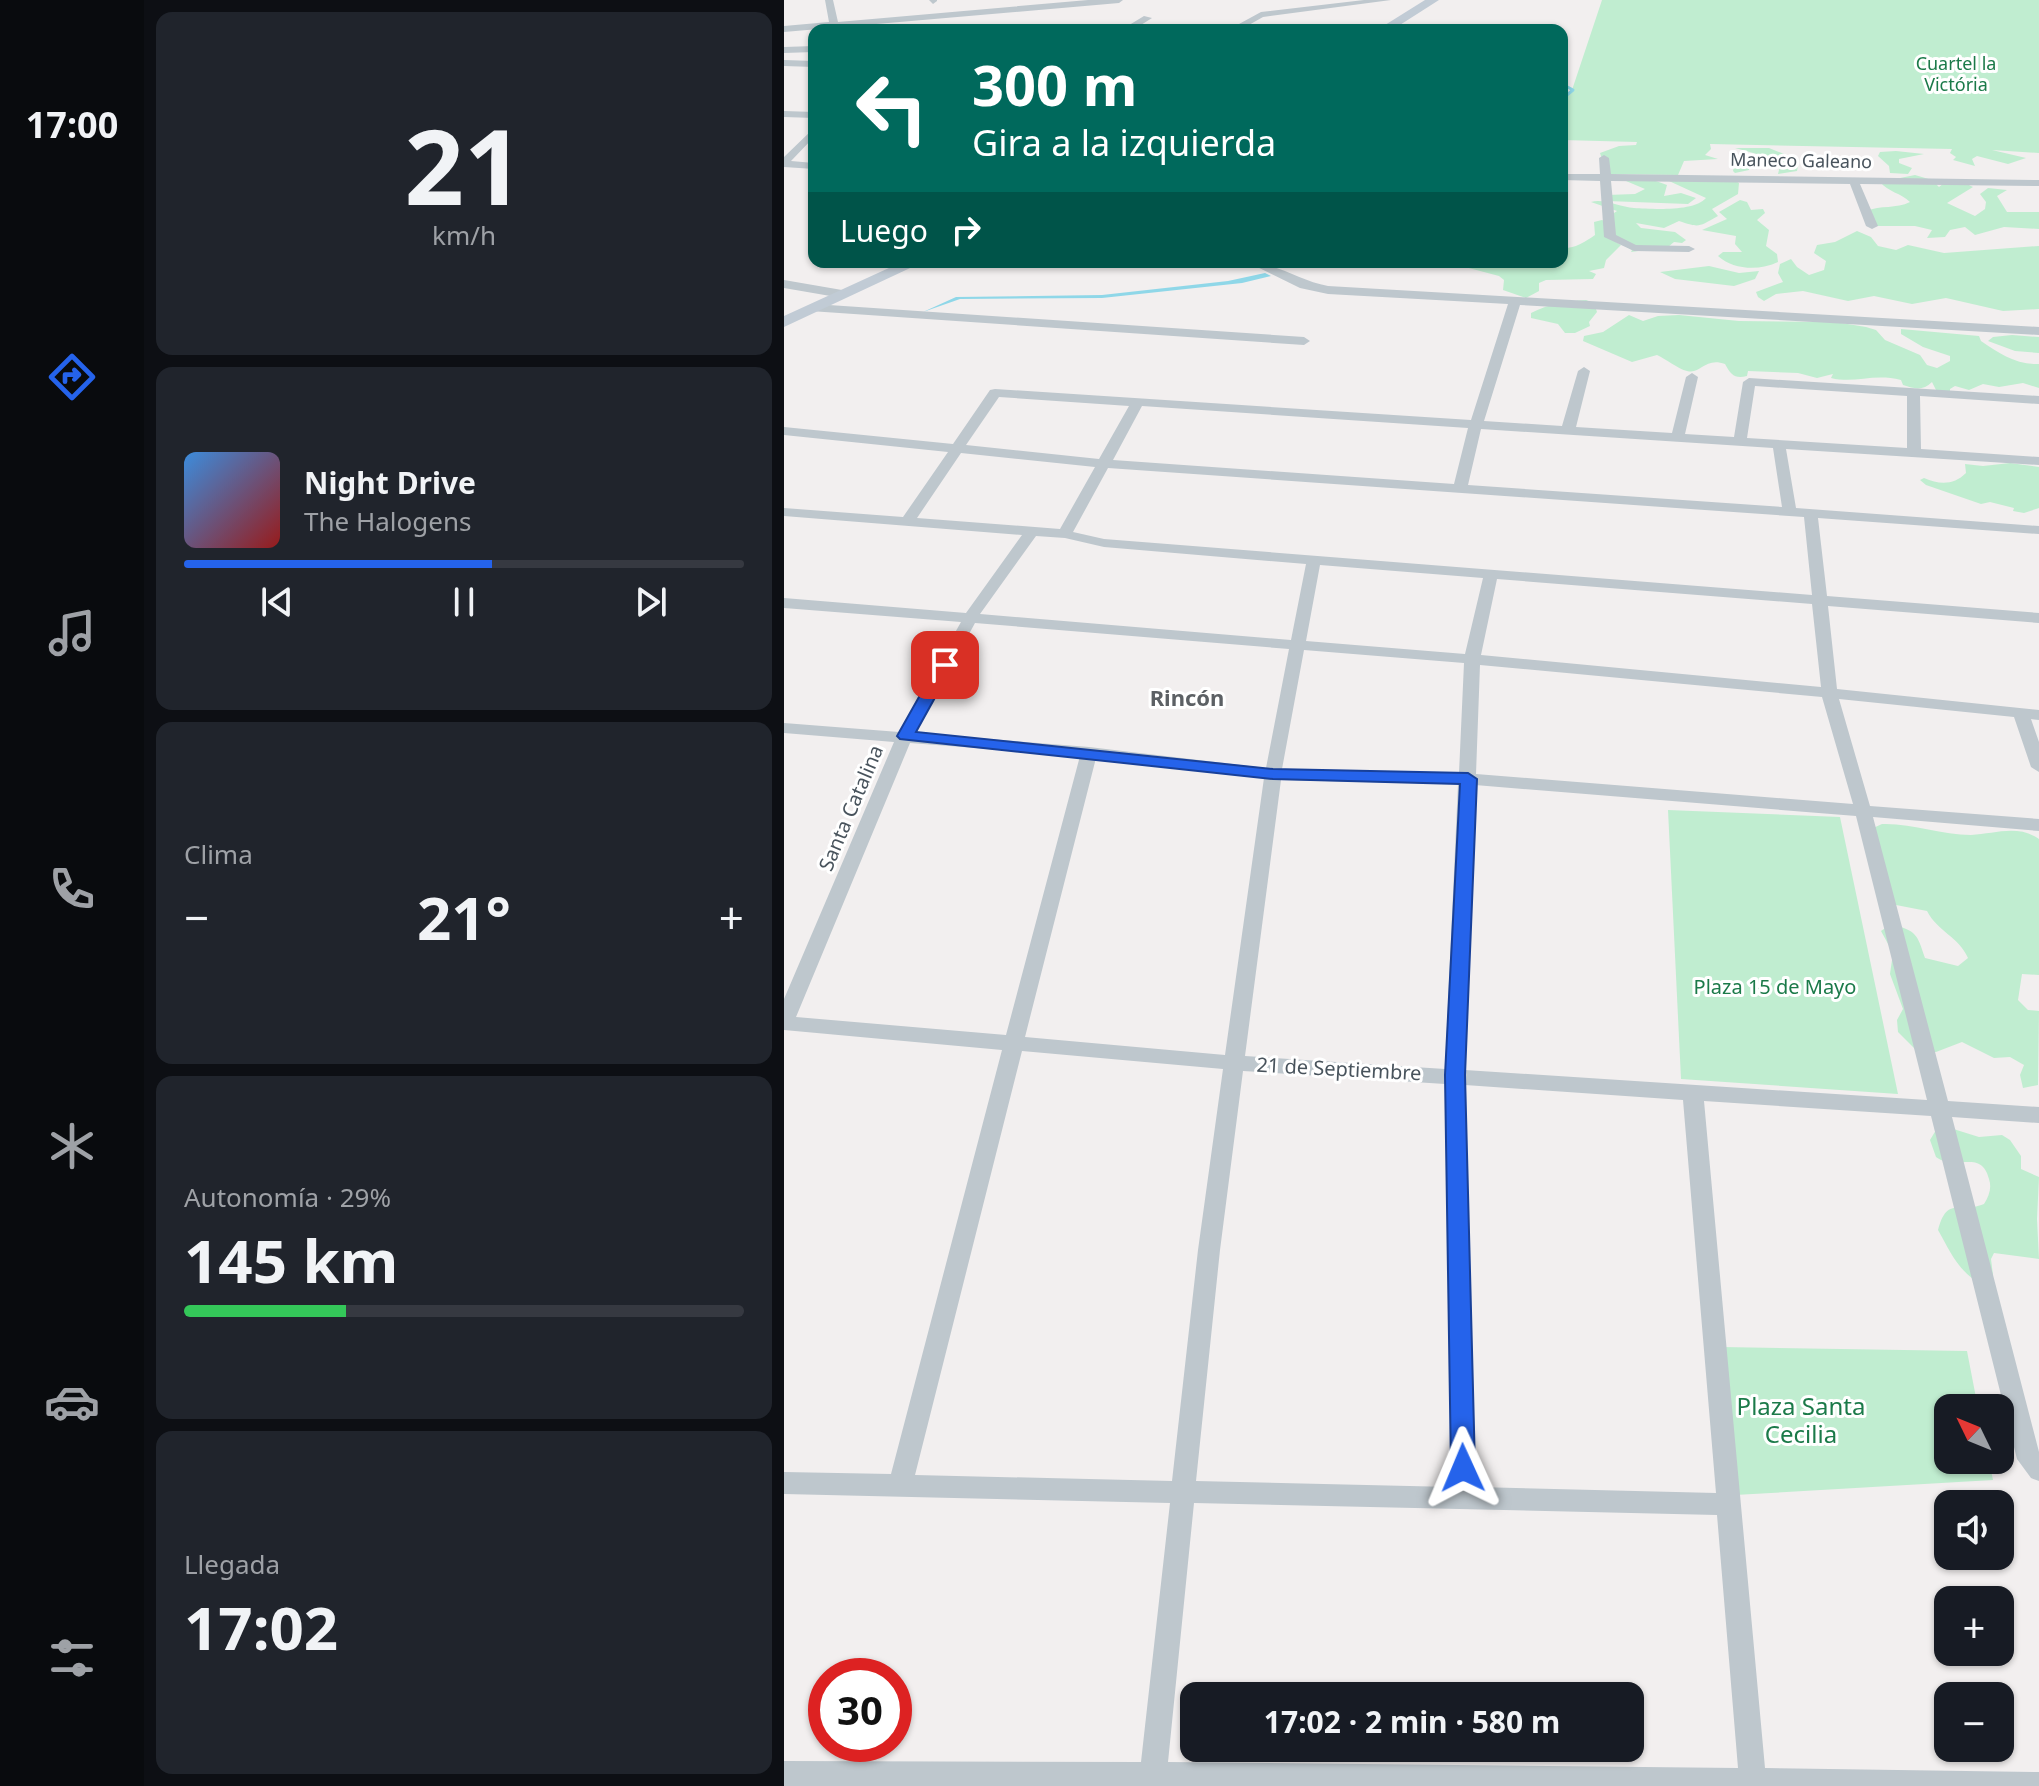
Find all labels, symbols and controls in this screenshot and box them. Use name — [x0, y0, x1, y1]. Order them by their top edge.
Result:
text: 300 m — [972, 46, 1137, 122]
park label: Cuartel la Victória — [1916, 51, 1996, 96]
icon: left — [840, 56, 944, 160]
text: 21 — [405, 94, 523, 235]
text: 17:00 — [26, 100, 118, 149]
text: Gira a la izquierda — [972, 118, 1276, 167]
street label: Maneco Galeano — [1730, 147, 1872, 173]
icon: right — [944, 208, 988, 252]
text: Luego — [840, 210, 928, 251]
text: km/h — [432, 217, 496, 253]
icon: directions — [44, 349, 100, 405]
text: Night Drive — [304, 462, 476, 503]
text: The Halogens — [304, 503, 471, 539]
icon: previous — [255, 580, 299, 624]
icon: pause — [442, 580, 486, 624]
icon: next — [629, 580, 673, 624]
icon: music — [44, 605, 100, 661]
pin — [911, 631, 979, 699]
icon: arrive — [923, 643, 967, 687]
district label: Rincón — [1150, 682, 1224, 712]
street label: Santa Catalina — [812, 741, 889, 875]
text: Clima — [184, 836, 253, 872]
icon: phone — [44, 861, 100, 917]
text: 21° — [417, 876, 511, 958]
text: − — [184, 887, 209, 947]
text: + — [719, 887, 744, 947]
park label: Plaza 15 de Mayo — [1694, 973, 1856, 1000]
street label: 21 de Septiembre — [1256, 1051, 1422, 1086]
icon: climate — [44, 1118, 100, 1174]
text: Autonomía · 29% — [184, 1179, 391, 1215]
text: 145 km — [184, 1219, 398, 1301]
icon: car — [44, 1374, 100, 1430]
park label: Plaza Santa Cecilia — [1737, 1389, 1865, 1450]
north arrow — [1934, 1394, 2014, 1474]
map controls — [1934, 1394, 2014, 1762]
position arrow — [1421, 1426, 1505, 1510]
button: sound — [1934, 1490, 2014, 1570]
text: Llegada — [184, 1546, 280, 1582]
text: 17:02 — [184, 1586, 338, 1668]
button: + — [1934, 1586, 2014, 1666]
icon: filters — [44, 1630, 100, 1686]
speed limit sign: 30 — [808, 1658, 912, 1762]
button: − — [1934, 1682, 2014, 1762]
text: 17:02 · 2 min · 580 m — [1264, 1701, 1560, 1742]

